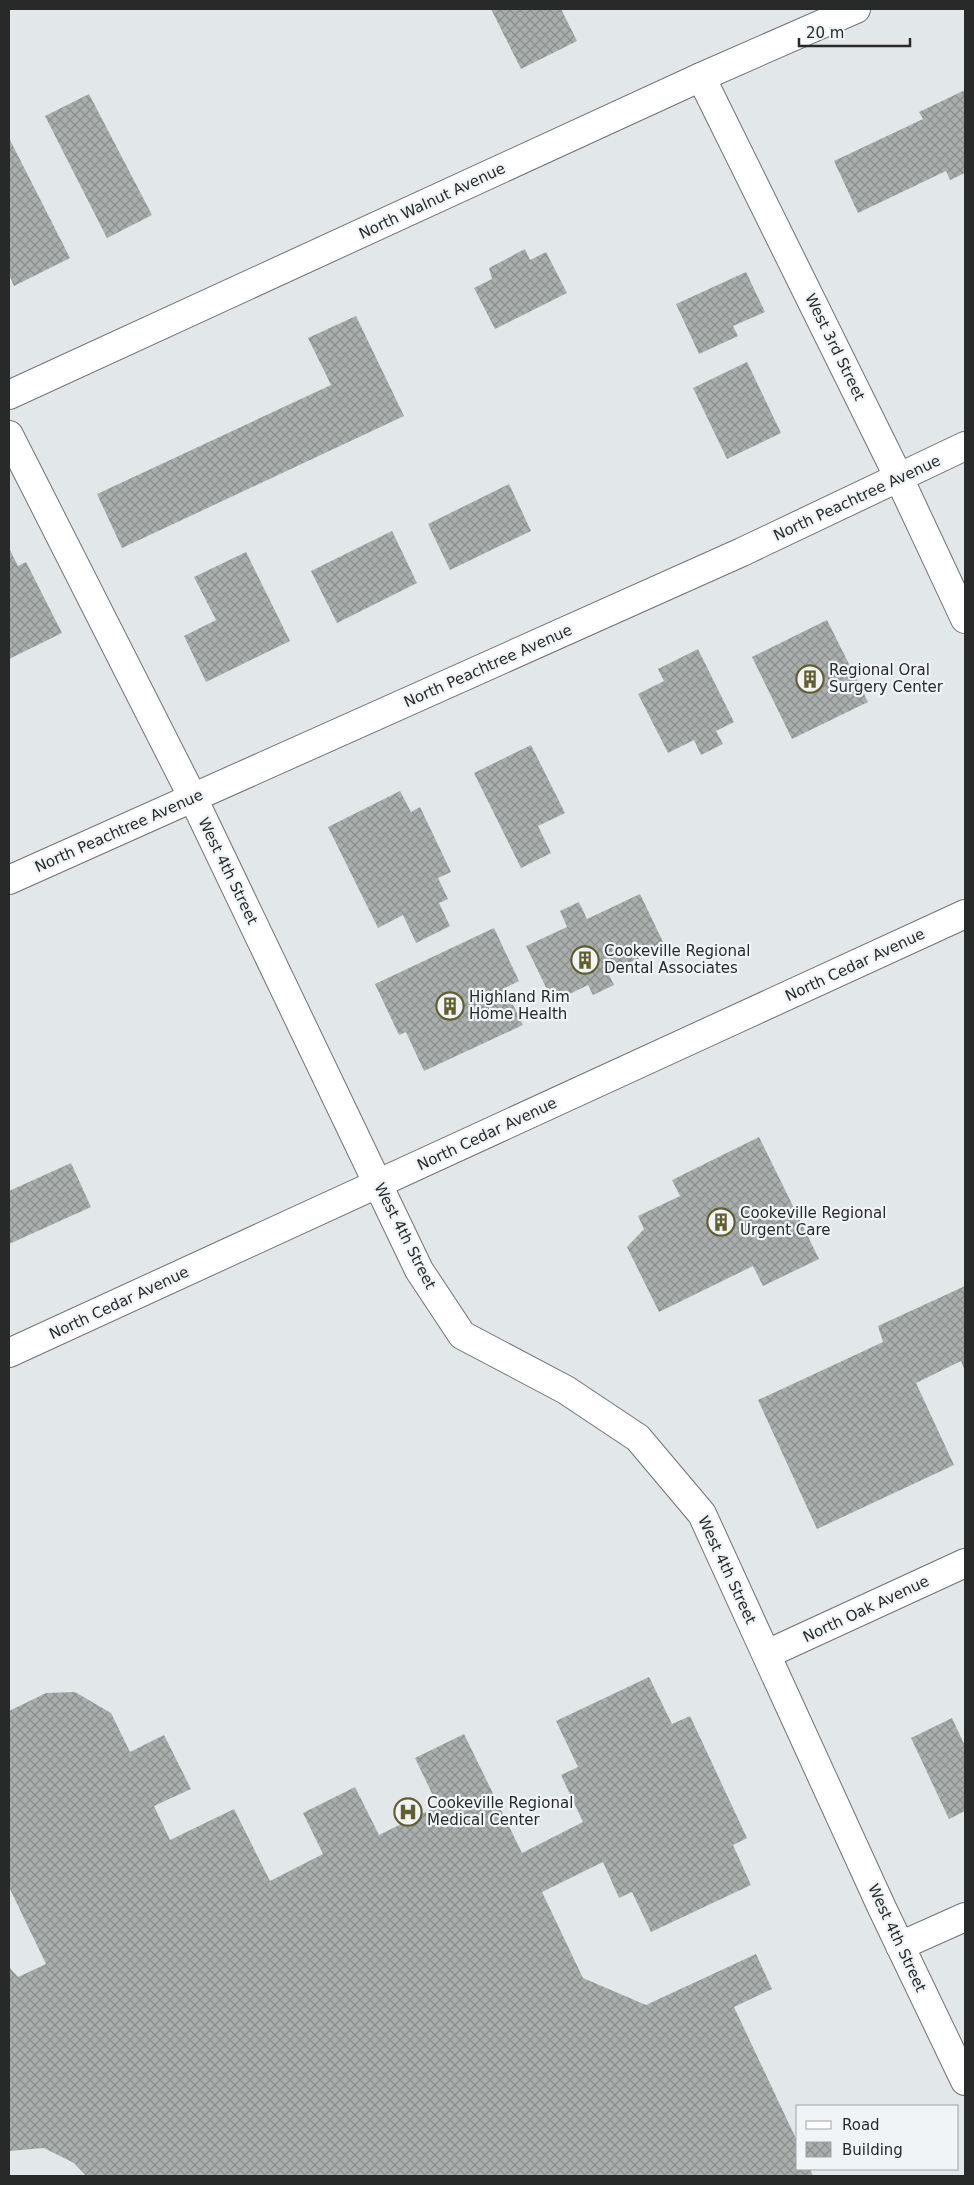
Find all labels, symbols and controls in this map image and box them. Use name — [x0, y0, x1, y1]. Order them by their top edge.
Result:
scale bar — [799, 15, 910, 47]
text: 20 m — [806, 24, 844, 42]
street label: North Walnut Avenue — [356, 159, 508, 243]
street label: West 3rd Street — [801, 290, 869, 404]
street label: North Peachtree Avenue — [771, 451, 943, 545]
street label: North Peachtree Avenue — [401, 621, 575, 711]
place label: Regional Oral Surgery Center — [829, 661, 944, 696]
building icon: Regional Oral Surgery Center — [795, 664, 825, 694]
street label: North Peachtree Avenue — [32, 786, 206, 876]
street label: West 4th Street — [194, 815, 262, 928]
street label: North Cedar Avenue — [782, 925, 928, 1005]
place label: Cookeville Regional Dental Associates — [604, 942, 750, 977]
building icon: Cookeville Regional Dental Associates — [570, 945, 600, 975]
place label: Highland Rim Home Health — [469, 988, 570, 1023]
building icon: Highland Rim Home Health — [435, 991, 465, 1021]
street label: North Cedar Avenue — [414, 1094, 560, 1174]
street label: West 4th Street — [370, 1180, 440, 1292]
place label: Cookeville Regional Urgent Care — [740, 1204, 886, 1239]
building icon: Cookeville Regional Urgent Care — [706, 1207, 736, 1237]
street label: North Cedar Avenue — [46, 1263, 192, 1343]
street label: West 4th Street — [694, 1513, 760, 1627]
street label: North Oak Avenue — [800, 1572, 932, 1646]
place label: Cookeville Regional Medical Center — [427, 1794, 573, 1829]
hospital icon: Cookeville Regional Medical Center — [393, 1797, 423, 1827]
street label: West 4th Street — [864, 1881, 930, 1995]
legend — [796, 2105, 959, 2170]
text: Road — [842, 2116, 880, 2134]
text: Building — [842, 2141, 903, 2159]

